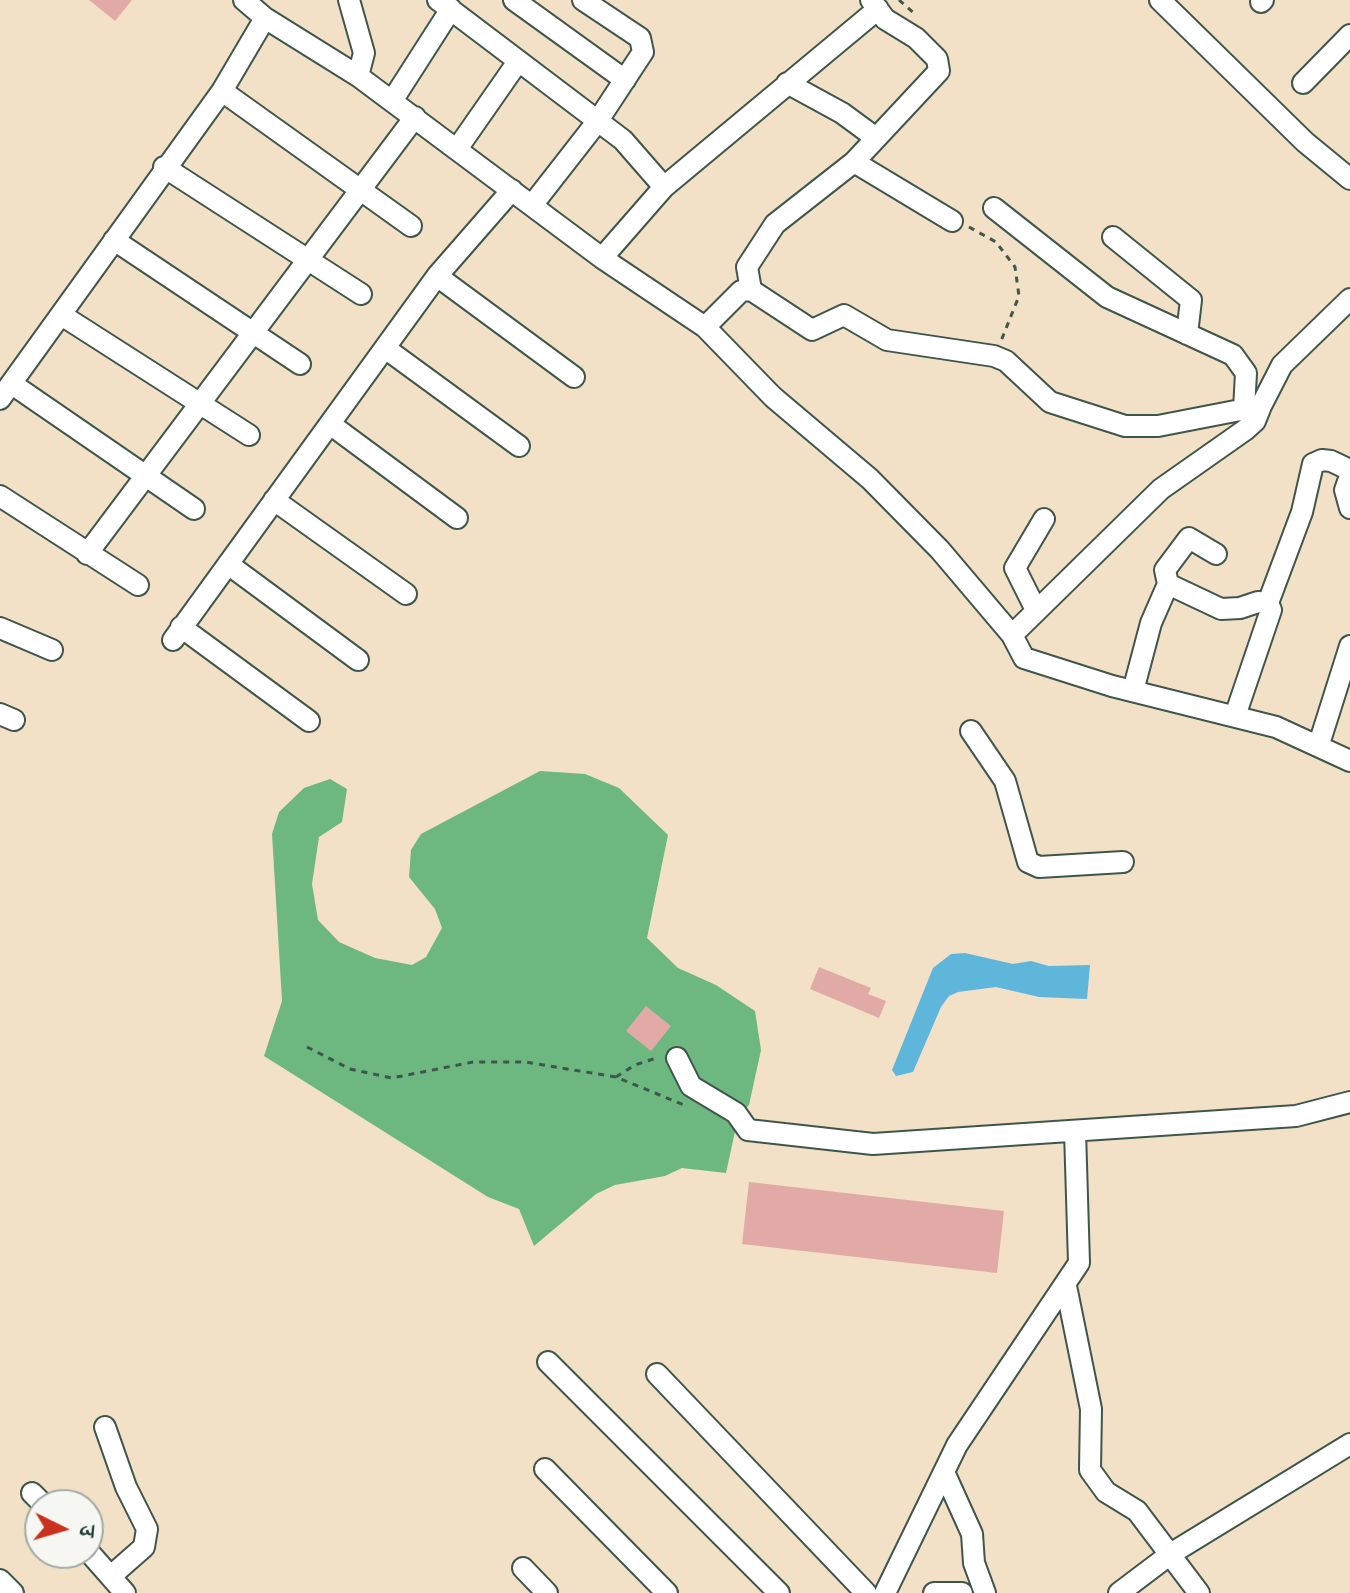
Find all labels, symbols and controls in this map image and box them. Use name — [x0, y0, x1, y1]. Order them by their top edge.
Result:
north arrow — [24, 1489, 104, 1569]
text: उ — [71, 1524, 100, 1538]

